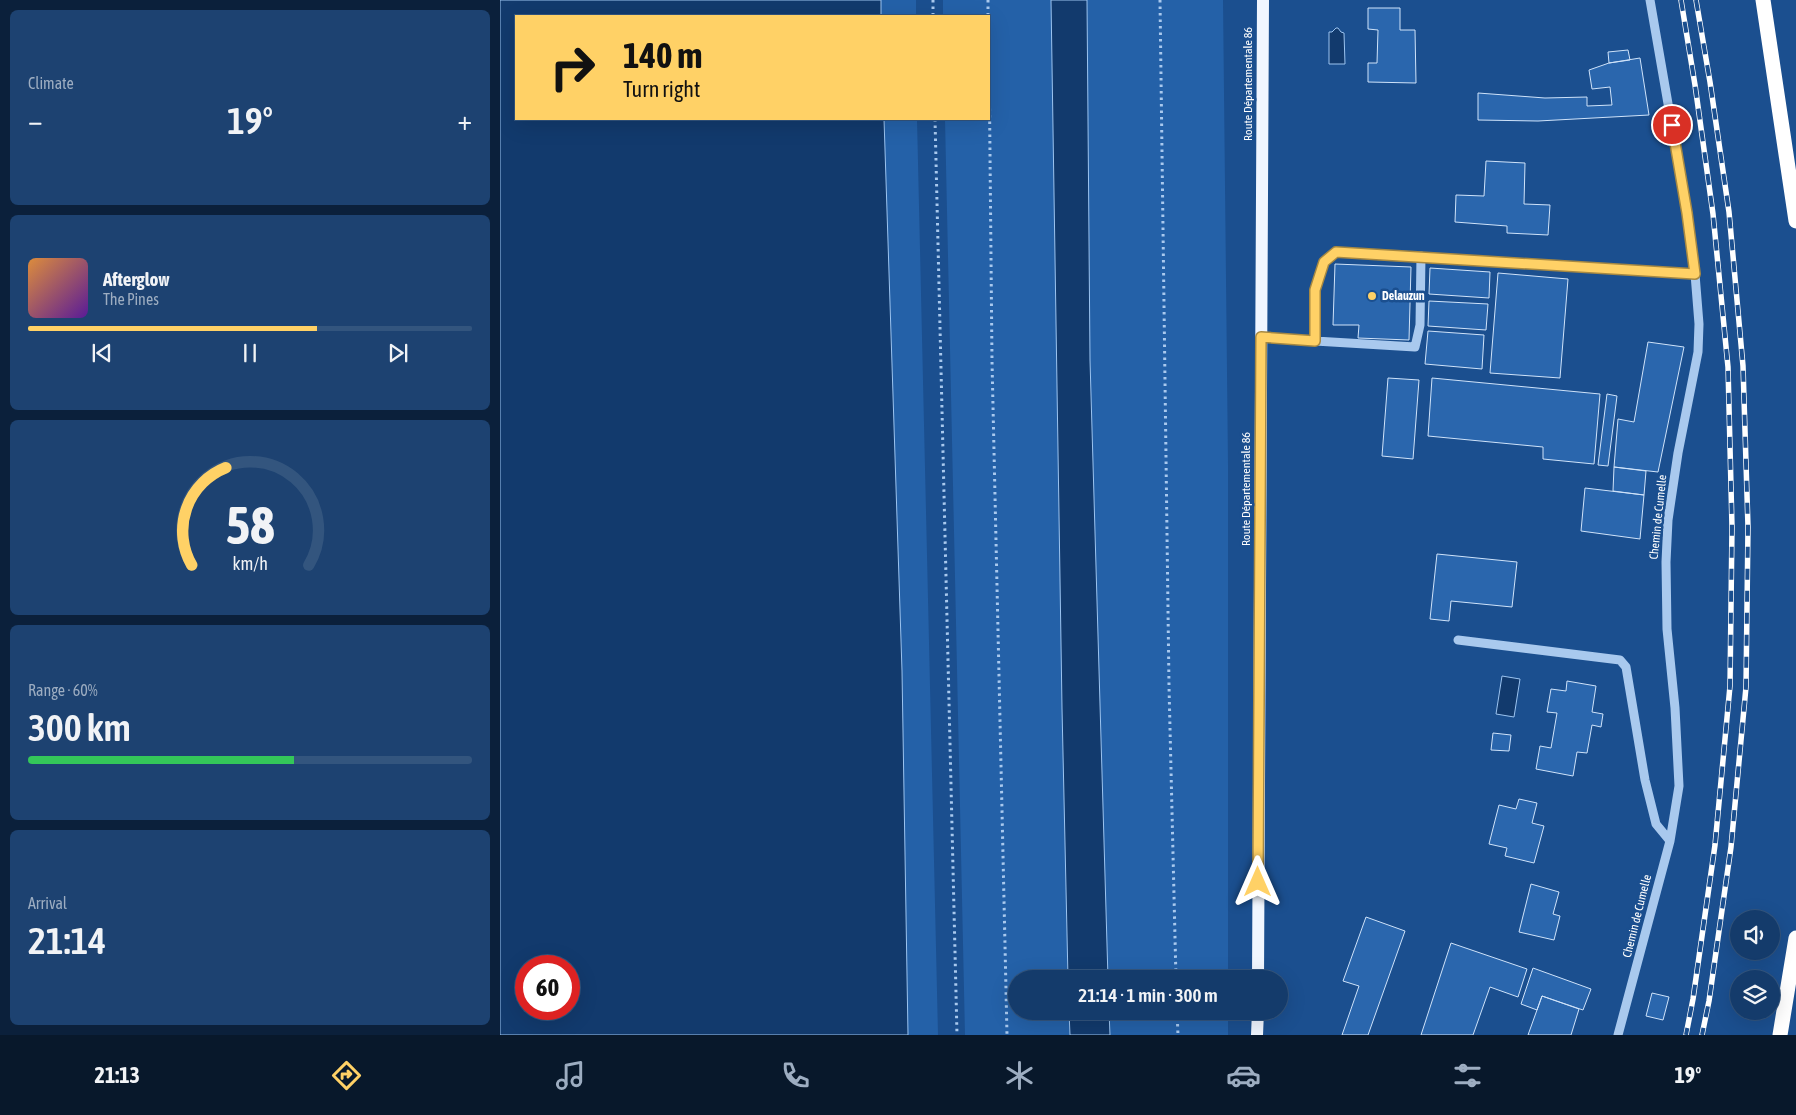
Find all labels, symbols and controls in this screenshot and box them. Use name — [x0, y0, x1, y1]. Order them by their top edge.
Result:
street label: Route Départementale 86 — [1241, 27, 1255, 141]
icon: right — [540, 35, 605, 100]
text: 140 m — [623, 35, 702, 75]
text: Climate — [28, 74, 74, 92]
text: Turn right — [623, 76, 700, 102]
text: 19° — [227, 99, 273, 142]
text: − — [28, 104, 43, 136]
text: + — [457, 104, 472, 136]
pin — [1651, 104, 1693, 146]
icon: arrive — [1658, 111, 1686, 139]
text: Afterglow — [103, 268, 170, 290]
place label: Delauzun — [1382, 289, 1425, 303]
text: The Pines — [103, 290, 159, 308]
marker: Delauzun — [1366, 290, 1378, 302]
icon: previous — [88, 339, 116, 367]
icon: pause — [236, 339, 264, 367]
icon: next — [384, 339, 412, 367]
street label: Route Départementale 86 — [1239, 432, 1253, 546]
street label: Chemin de Cumelle — [1647, 474, 1669, 560]
text: 58 — [226, 495, 274, 555]
text: km/h — [232, 553, 268, 574]
text: Range · 60% — [28, 681, 98, 699]
text: 300 km — [28, 706, 131, 749]
position arrow — [1231, 855, 1283, 907]
street label: Chemin de Cumelle — [1620, 873, 1654, 959]
text: Arrival — [28, 894, 67, 912]
map controls — [1730, 910, 1780, 1020]
button: sound — [1730, 910, 1780, 960]
text: 21:14 — [28, 919, 106, 962]
speed limit sign: 60 — [515, 955, 580, 1020]
button: layers — [1730, 970, 1780, 1020]
text: 21:14 · 1 min · 300 m — [1078, 984, 1218, 1006]
icon: directions — [329, 1058, 364, 1093]
icon: music — [553, 1058, 588, 1093]
icon: phone — [778, 1058, 813, 1093]
icon: climate — [1002, 1058, 1037, 1093]
icon: car — [1226, 1058, 1261, 1093]
icon: filters — [1450, 1058, 1485, 1093]
text: 21:13 — [95, 1062, 140, 1088]
text: 19° — [1675, 1062, 1701, 1088]

